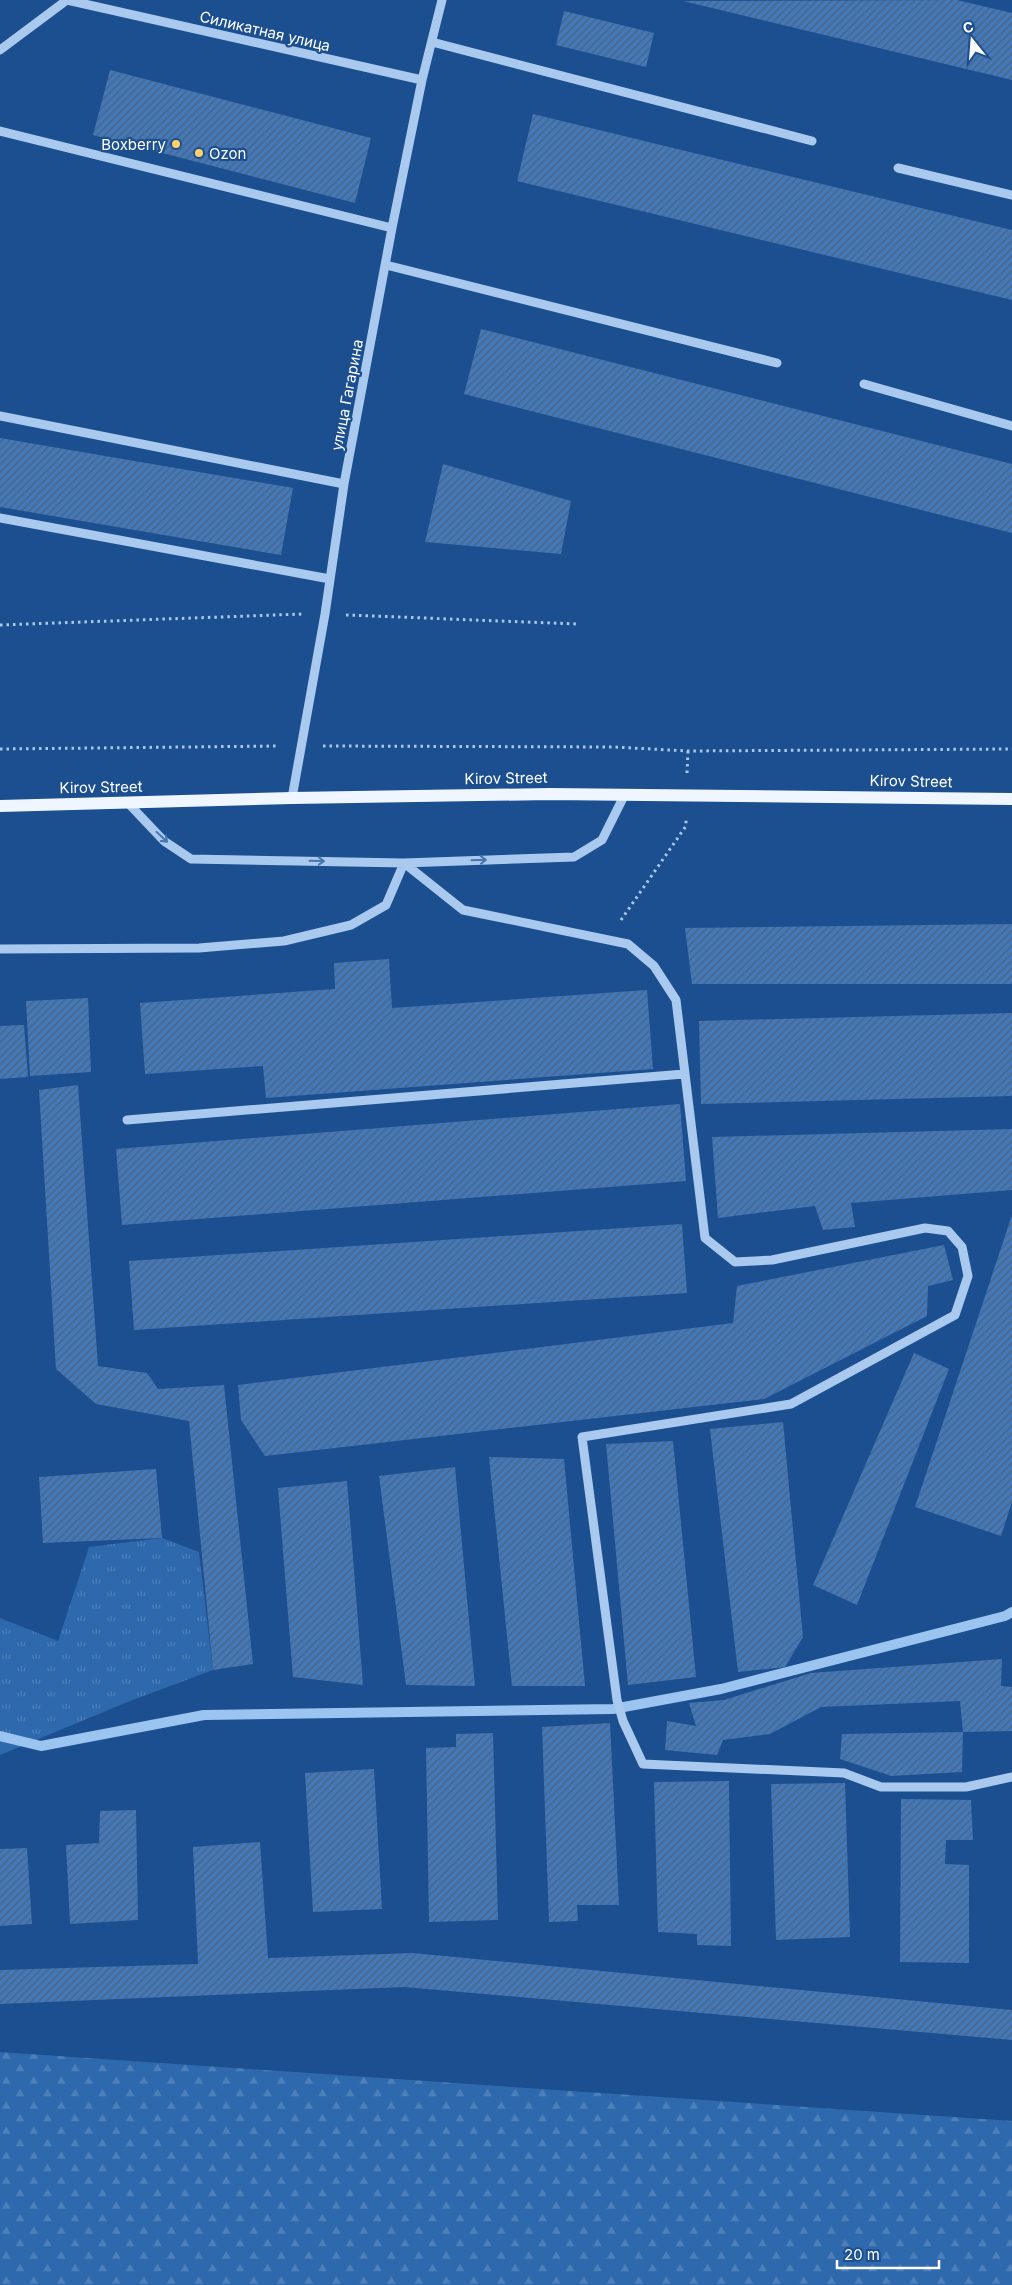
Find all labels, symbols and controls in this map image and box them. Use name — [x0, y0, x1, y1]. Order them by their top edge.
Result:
street label: Силикатная улица — [198, 7, 332, 55]
north arrow — [947, 15, 997, 65]
text: С — [961, 17, 975, 37]
place label: Boxberry — [101, 135, 167, 154]
marker: Boxberry — [170, 138, 182, 150]
place label: Ozon — [209, 144, 246, 163]
marker: Ozon — [193, 147, 205, 159]
street label: улица Гагарина — [327, 338, 367, 452]
street label: Kirov Street — [464, 768, 548, 788]
street label: Kirov Street — [869, 771, 953, 791]
street label: Kirov Street — [59, 777, 143, 797]
one-way arrow — [155, 831, 168, 843]
one-way arrow — [471, 856, 487, 865]
one-way arrow — [309, 857, 325, 866]
scale bar — [837, 2238, 940, 2270]
text: 20 m — [844, 2245, 880, 2264]

